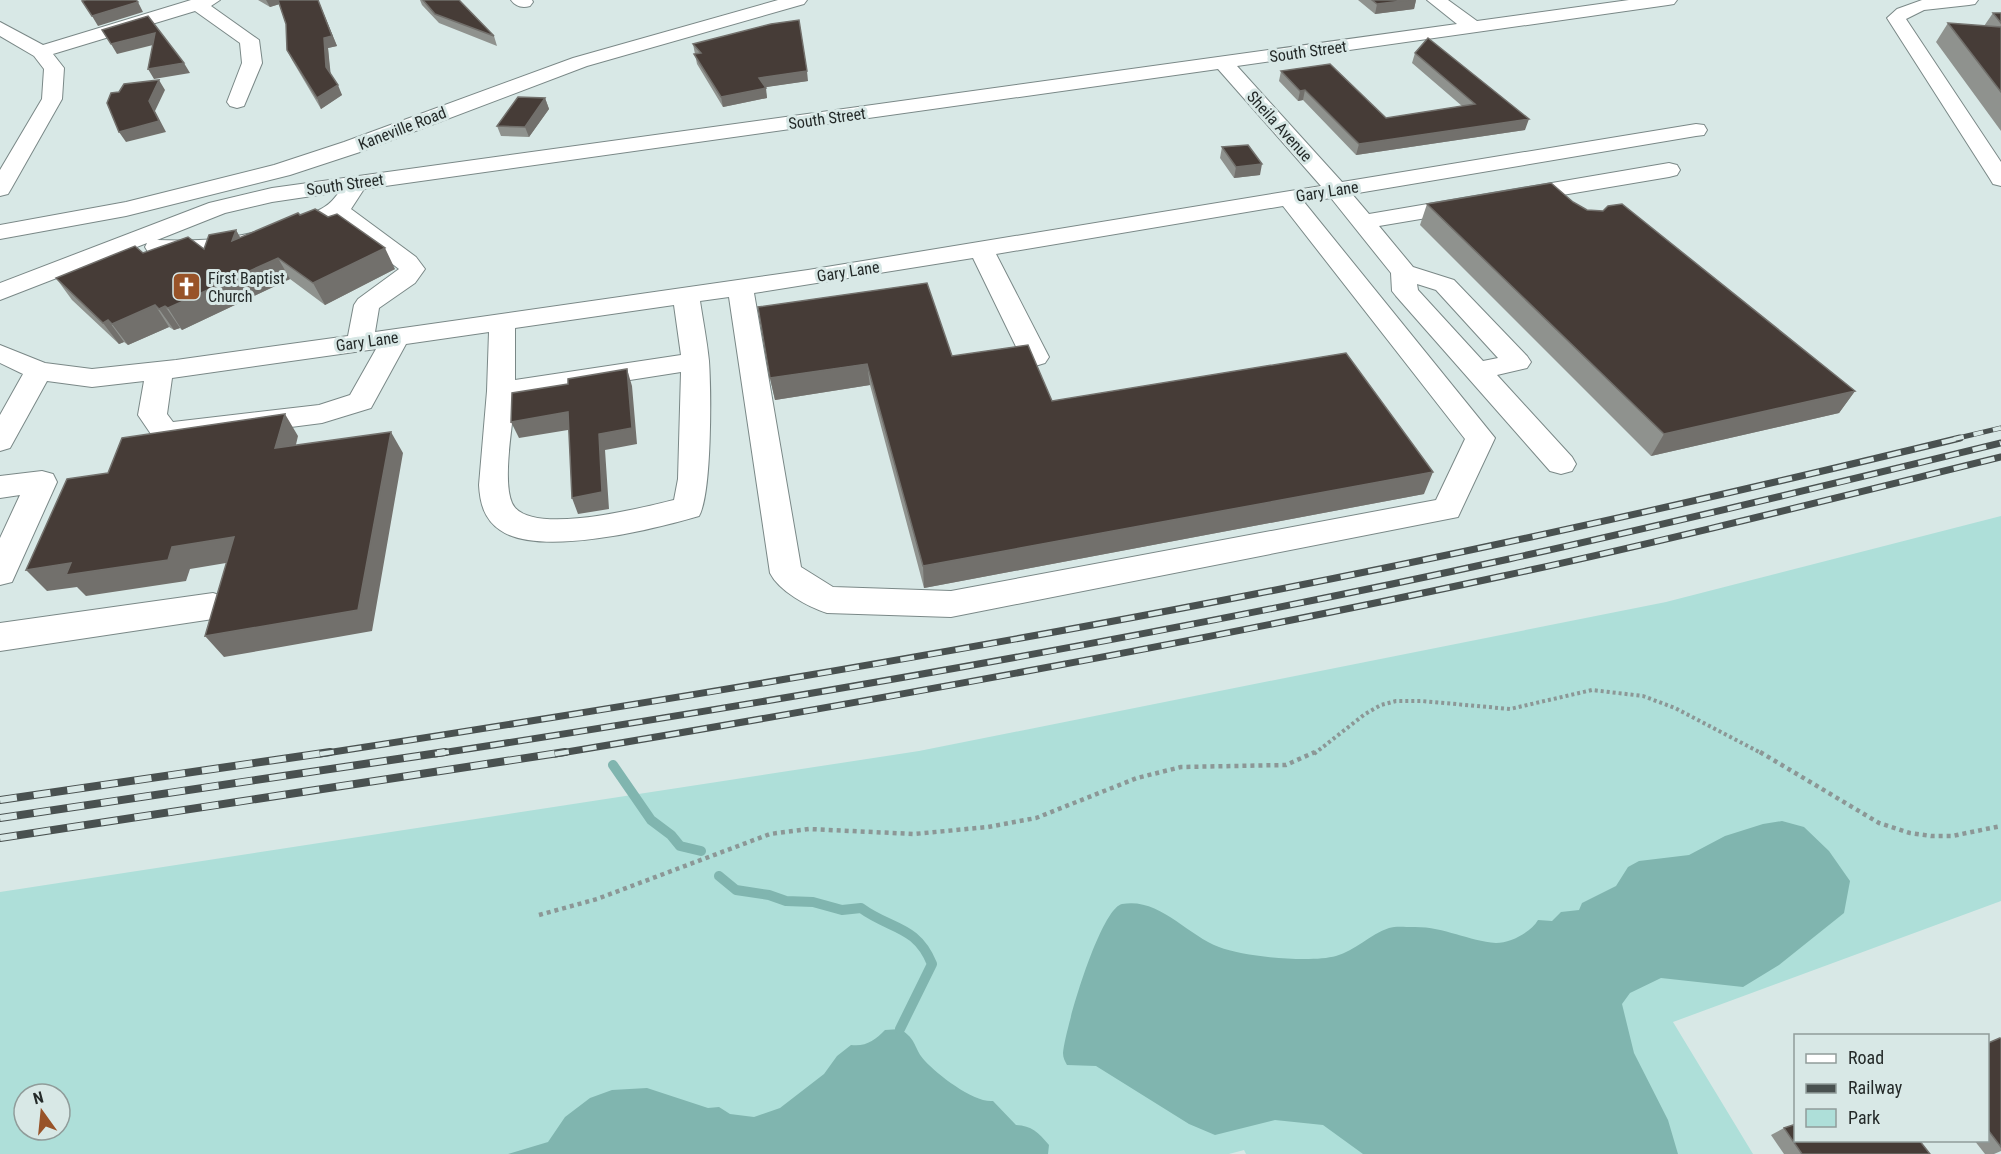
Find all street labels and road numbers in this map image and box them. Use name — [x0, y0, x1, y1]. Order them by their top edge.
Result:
street label: South Street — [1268, 37, 1348, 66]
street label: Sheila Avenue — [1243, 87, 1316, 165]
street label: Kaneville Road — [356, 103, 449, 154]
street label: South Street — [787, 104, 867, 133]
street label: South Street — [305, 170, 385, 199]
street label: Gary Lane — [1294, 177, 1360, 206]
street label: Gary Lane — [815, 257, 881, 286]
street label: Gary Lane — [335, 328, 400, 355]

